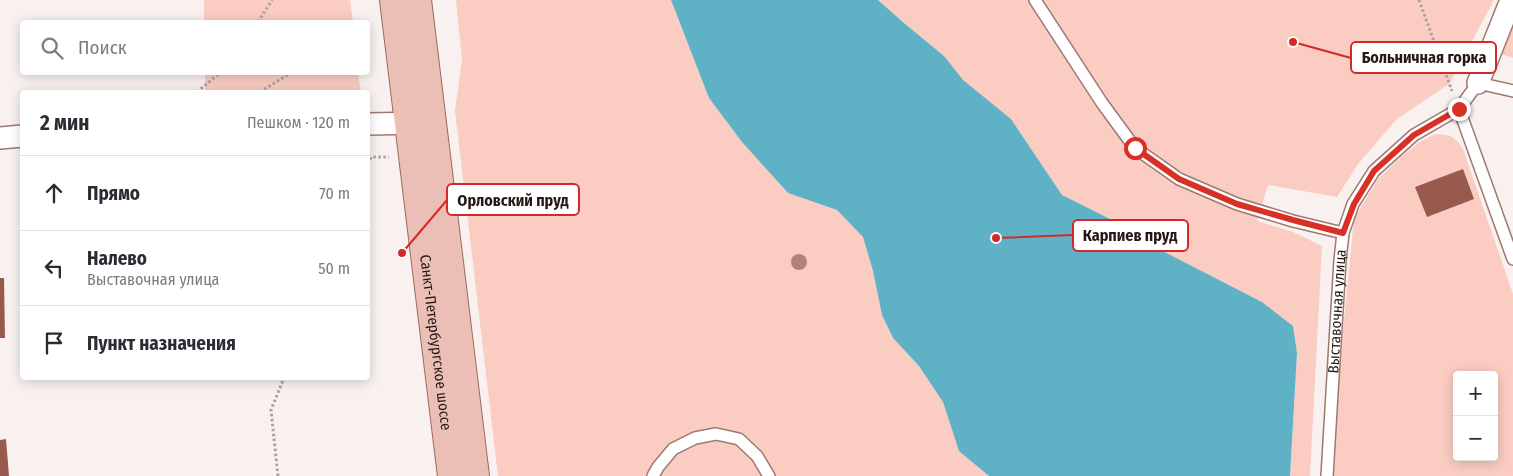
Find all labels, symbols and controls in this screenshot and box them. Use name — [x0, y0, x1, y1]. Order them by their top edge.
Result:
search box — [20, 20, 370, 75]
icon: search — [38, 34, 66, 62]
text: Поиск — [78, 36, 127, 59]
callout: Больничная горка — [1351, 42, 1496, 73]
text: Больничная горка — [1362, 48, 1486, 67]
route end — [1448, 98, 1471, 121]
text: 2 мин — [40, 110, 89, 136]
text: Пешком · 120 m — [247, 113, 350, 132]
route start — [1124, 137, 1147, 160]
icon: ahead — [40, 179, 68, 207]
text: Прямо — [87, 182, 140, 205]
text: 70 m — [319, 184, 350, 203]
callout: Орловский пруд — [447, 184, 579, 215]
text: Орловский пруд — [457, 191, 569, 210]
callout: Карпиев пруд — [1073, 220, 1188, 251]
text: Карпиев пруд — [1083, 226, 1177, 245]
text: Налево — [87, 247, 147, 270]
street label: Выставочная улица — [1324, 248, 1350, 374]
icon: left — [40, 254, 68, 282]
street label: Санкт-Петербургское шоссе — [416, 254, 455, 431]
text: 50 m — [318, 259, 350, 278]
text: Выставочная улица — [87, 270, 219, 289]
icon: arrive — [40, 329, 68, 357]
text: Пункт назначения — [87, 332, 236, 355]
map controls — [1453, 371, 1498, 461]
button: + — [1453, 371, 1498, 416]
button: − — [1453, 416, 1498, 461]

